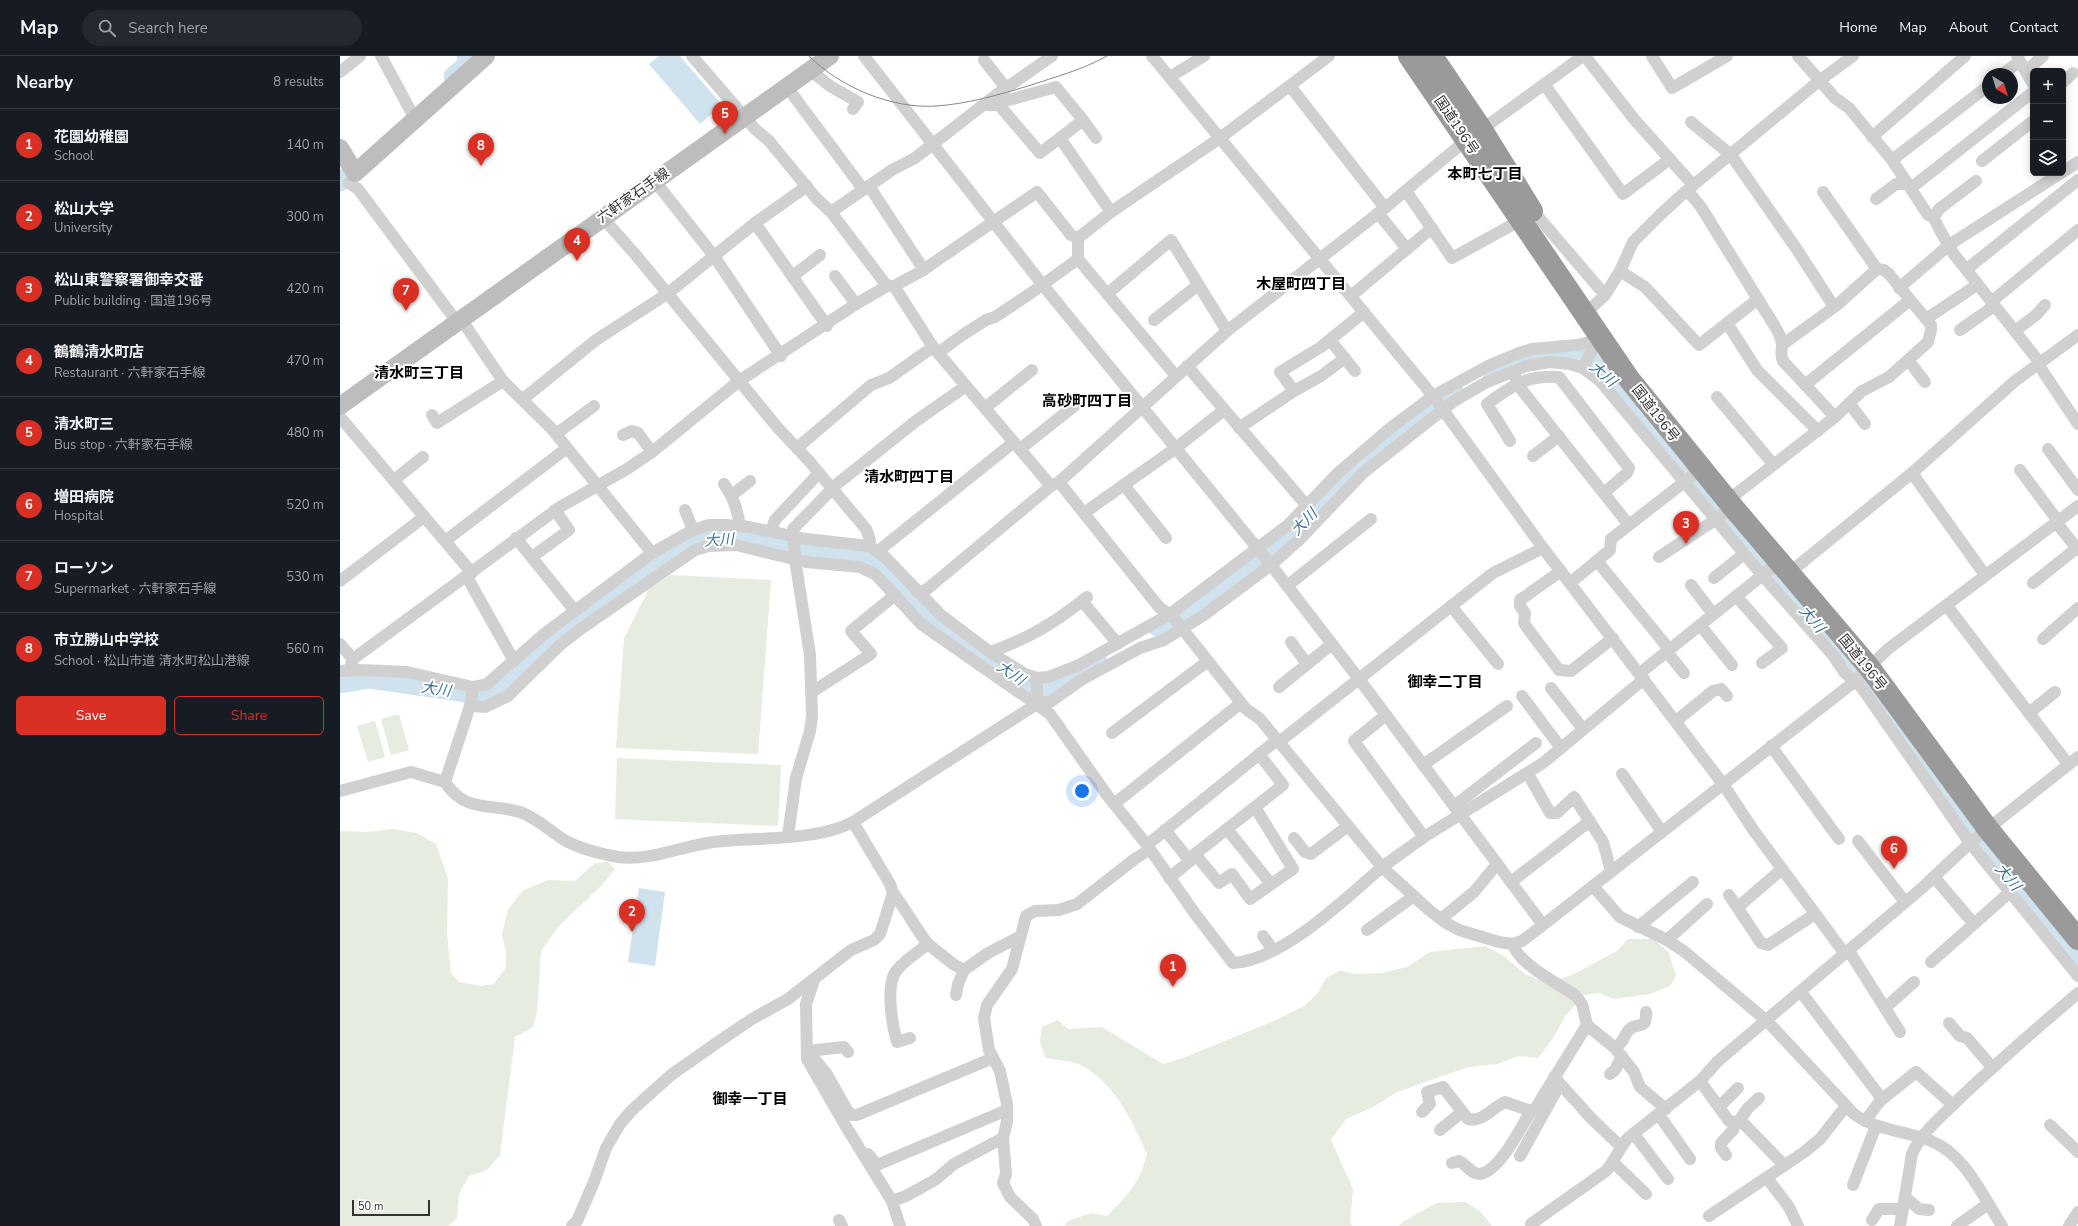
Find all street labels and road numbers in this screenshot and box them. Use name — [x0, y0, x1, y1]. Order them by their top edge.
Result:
street label: 国道196号 — [1430, 92, 1483, 158]
street label: 六軒家石手線 — [593, 164, 673, 227]
street label: 国道196号 — [1627, 381, 1684, 446]
street label: 国道196号 — [1834, 630, 1891, 694]

